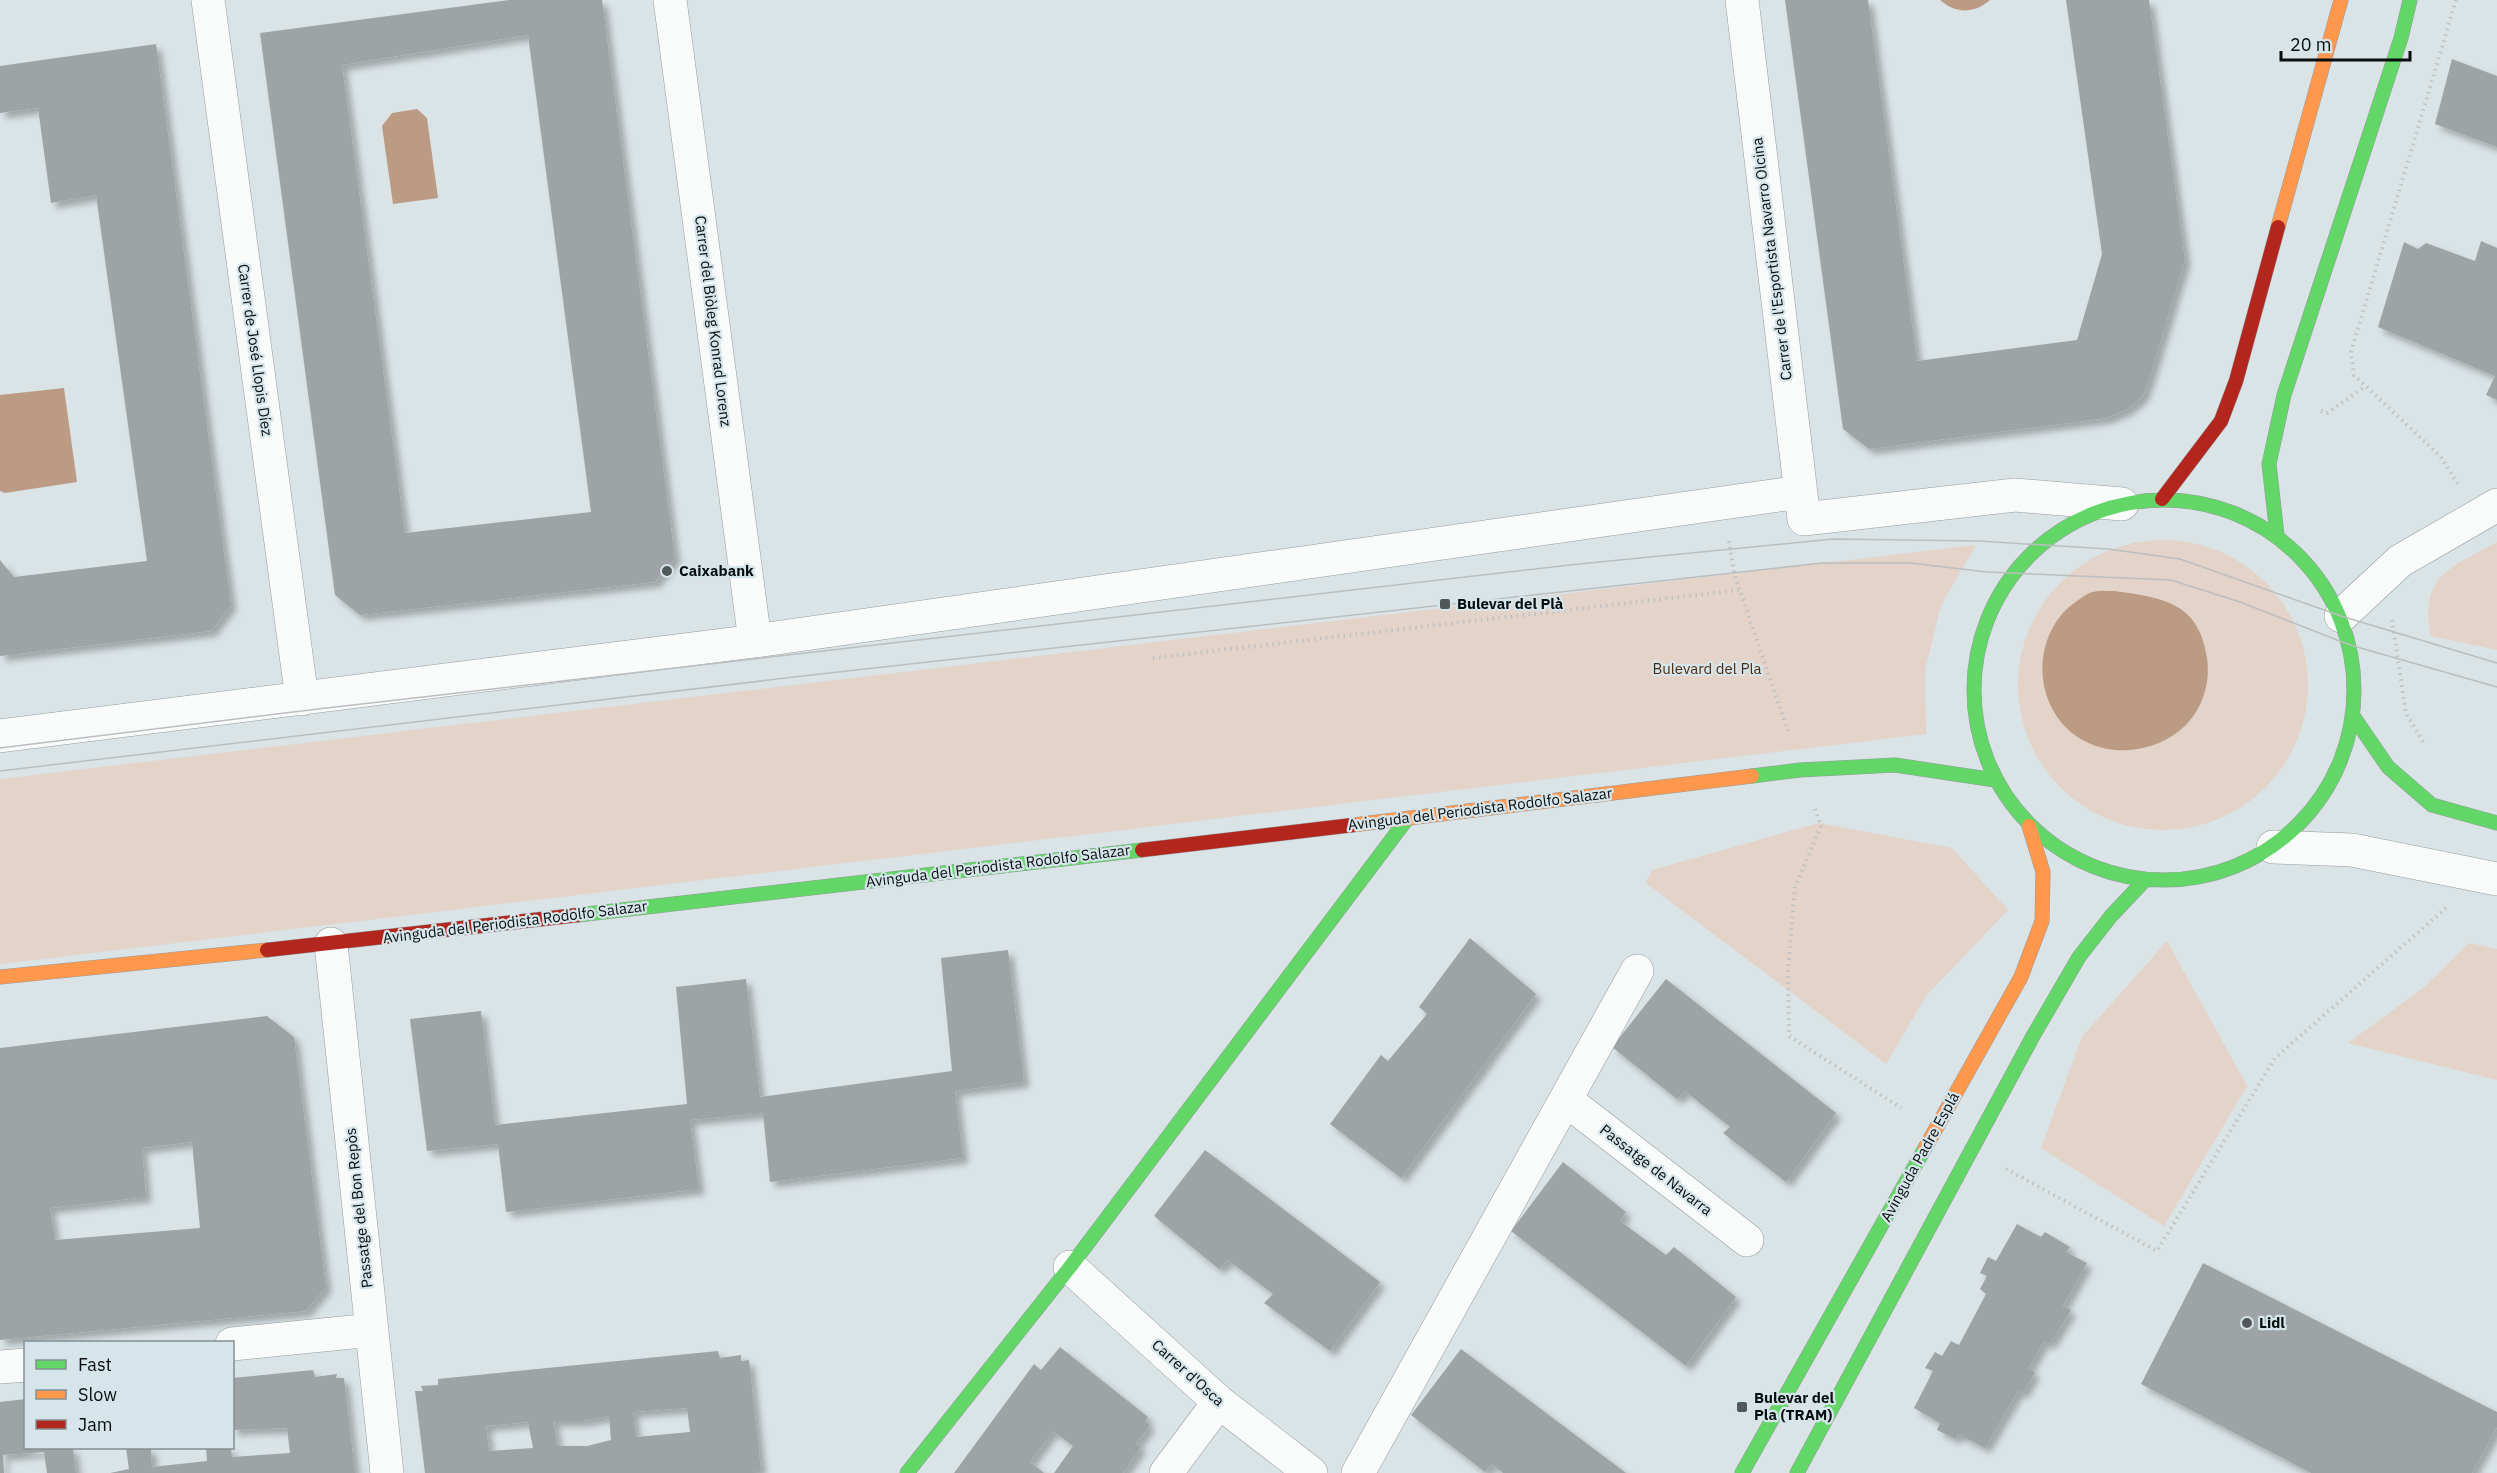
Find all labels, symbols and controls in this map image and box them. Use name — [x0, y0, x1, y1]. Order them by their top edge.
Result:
scale bar — [2281, 24, 2410, 62]
text: 20 m — [2290, 33, 2332, 56]
street label: Carrer de l'Esportista Navarro Olcina — [1747, 137, 1796, 382]
street label: Carrer del Biòleg Konrad Lorenz — [691, 214, 736, 428]
street label: Carrer de José Llopis Díez — [234, 263, 277, 437]
place label: Caixabank — [679, 561, 754, 580]
marker: Caixabank — [660, 564, 674, 578]
place label: Bulevar del Plà — [1457, 594, 1564, 613]
marker: Bulevar del Plà — [1438, 597, 1452, 611]
park label: Bulevard del Pla — [1652, 659, 1762, 678]
street label: Avinguda del Periodista Rodolfo Salazar — [1347, 783, 1614, 834]
street label: Avinguda del Periodista Rodolfo Salazar — [865, 840, 1132, 891]
street label: Avinguda del Periodista Rodolfo Salazar — [382, 896, 649, 947]
street label: Avinguda Padre Esplá — [1876, 1089, 1963, 1225]
street label: Passatge de Navarra — [1596, 1120, 1716, 1219]
street label: Passatge del Bon Repòs — [341, 1127, 376, 1289]
place label: Lidl — [2259, 1313, 2285, 1332]
marker: Lidl — [2240, 1316, 2254, 1330]
street label: Carrer d'Osca — [1148, 1335, 1229, 1410]
legend — [24, 1341, 234, 1449]
text: Fast — [78, 1353, 112, 1376]
text: Slow — [78, 1383, 117, 1406]
place label: Bulevar del Pla (TRAM) — [1754, 1388, 1834, 1424]
marker: Bulevar del Pla (TRAM) — [1735, 1400, 1749, 1414]
text: Jam — [78, 1413, 113, 1436]

